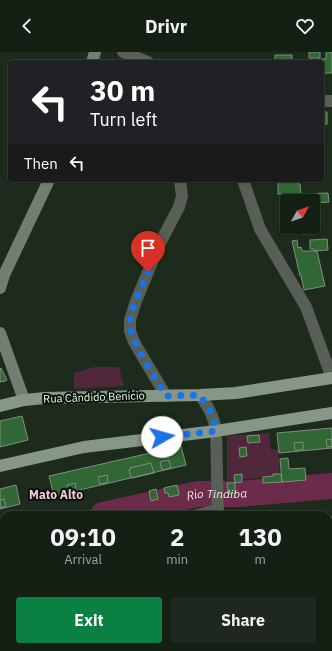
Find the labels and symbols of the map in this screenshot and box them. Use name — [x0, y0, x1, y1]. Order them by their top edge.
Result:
north arrow — [280, 194, 320, 234]
pin — [131, 231, 165, 272]
street label: Rua Cândido Benício — [43, 388, 145, 406]
position arrow — [141, 416, 183, 458]
water label: Rio Tindiba — [185, 485, 248, 503]
district label: Mato Alto — [29, 487, 83, 502]

